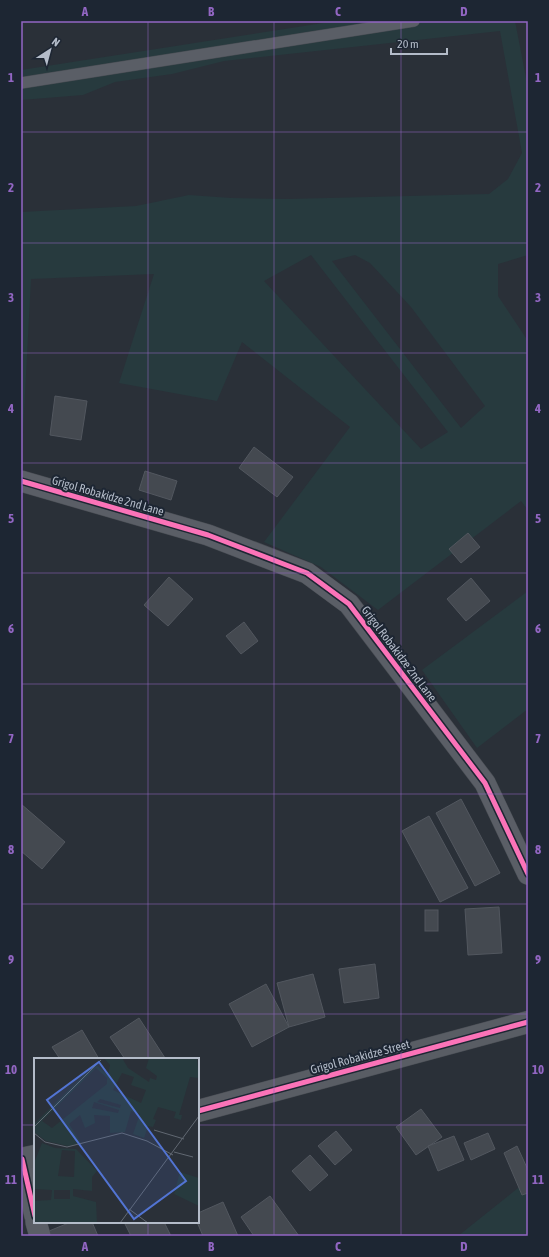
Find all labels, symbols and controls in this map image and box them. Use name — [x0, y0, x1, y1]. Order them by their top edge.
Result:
text: A — [81, 4, 89, 19]
text: B — [208, 4, 215, 19]
text: C — [335, 4, 341, 19]
text: D — [460, 4, 468, 19]
north arrow — [30, 30, 70, 70]
scale bar — [391, 30, 447, 56]
text: N — [50, 35, 62, 49]
text: 20 m — [397, 37, 419, 51]
text: 1 — [8, 70, 14, 85]
text: 1 — [535, 70, 541, 85]
text: 2 — [8, 180, 14, 195]
text: 2 — [535, 180, 541, 195]
text: 3 — [8, 290, 14, 305]
text: 3 — [535, 290, 541, 305]
text: 4 — [7, 401, 14, 416]
text: 4 — [534, 401, 541, 416]
street label: Grigol Robakidze 2nd Lane — [50, 473, 166, 519]
text: 5 — [8, 511, 14, 526]
text: 5 — [535, 511, 541, 526]
street label: Grigol Robakidze 2nd Lane — [359, 604, 439, 704]
text: 6 — [8, 621, 14, 636]
text: 6 — [535, 621, 541, 636]
text: 7 — [8, 731, 14, 746]
text: 7 — [535, 731, 541, 746]
text: 8 — [8, 842, 14, 857]
text: 8 — [535, 842, 541, 857]
text: 9 — [8, 952, 14, 967]
text: 9 — [535, 952, 541, 967]
street label: Grigol Robakidze Street — [309, 1037, 412, 1077]
inset map — [34, 1058, 199, 1223]
text: 10 — [5, 1062, 17, 1077]
text: 10 — [532, 1062, 544, 1077]
text: 11 — [5, 1172, 17, 1187]
text: 11 — [532, 1172, 544, 1187]
text: A — [81, 1239, 89, 1254]
text: B — [208, 1239, 215, 1254]
text: C — [335, 1239, 341, 1254]
text: D — [460, 1239, 468, 1254]

